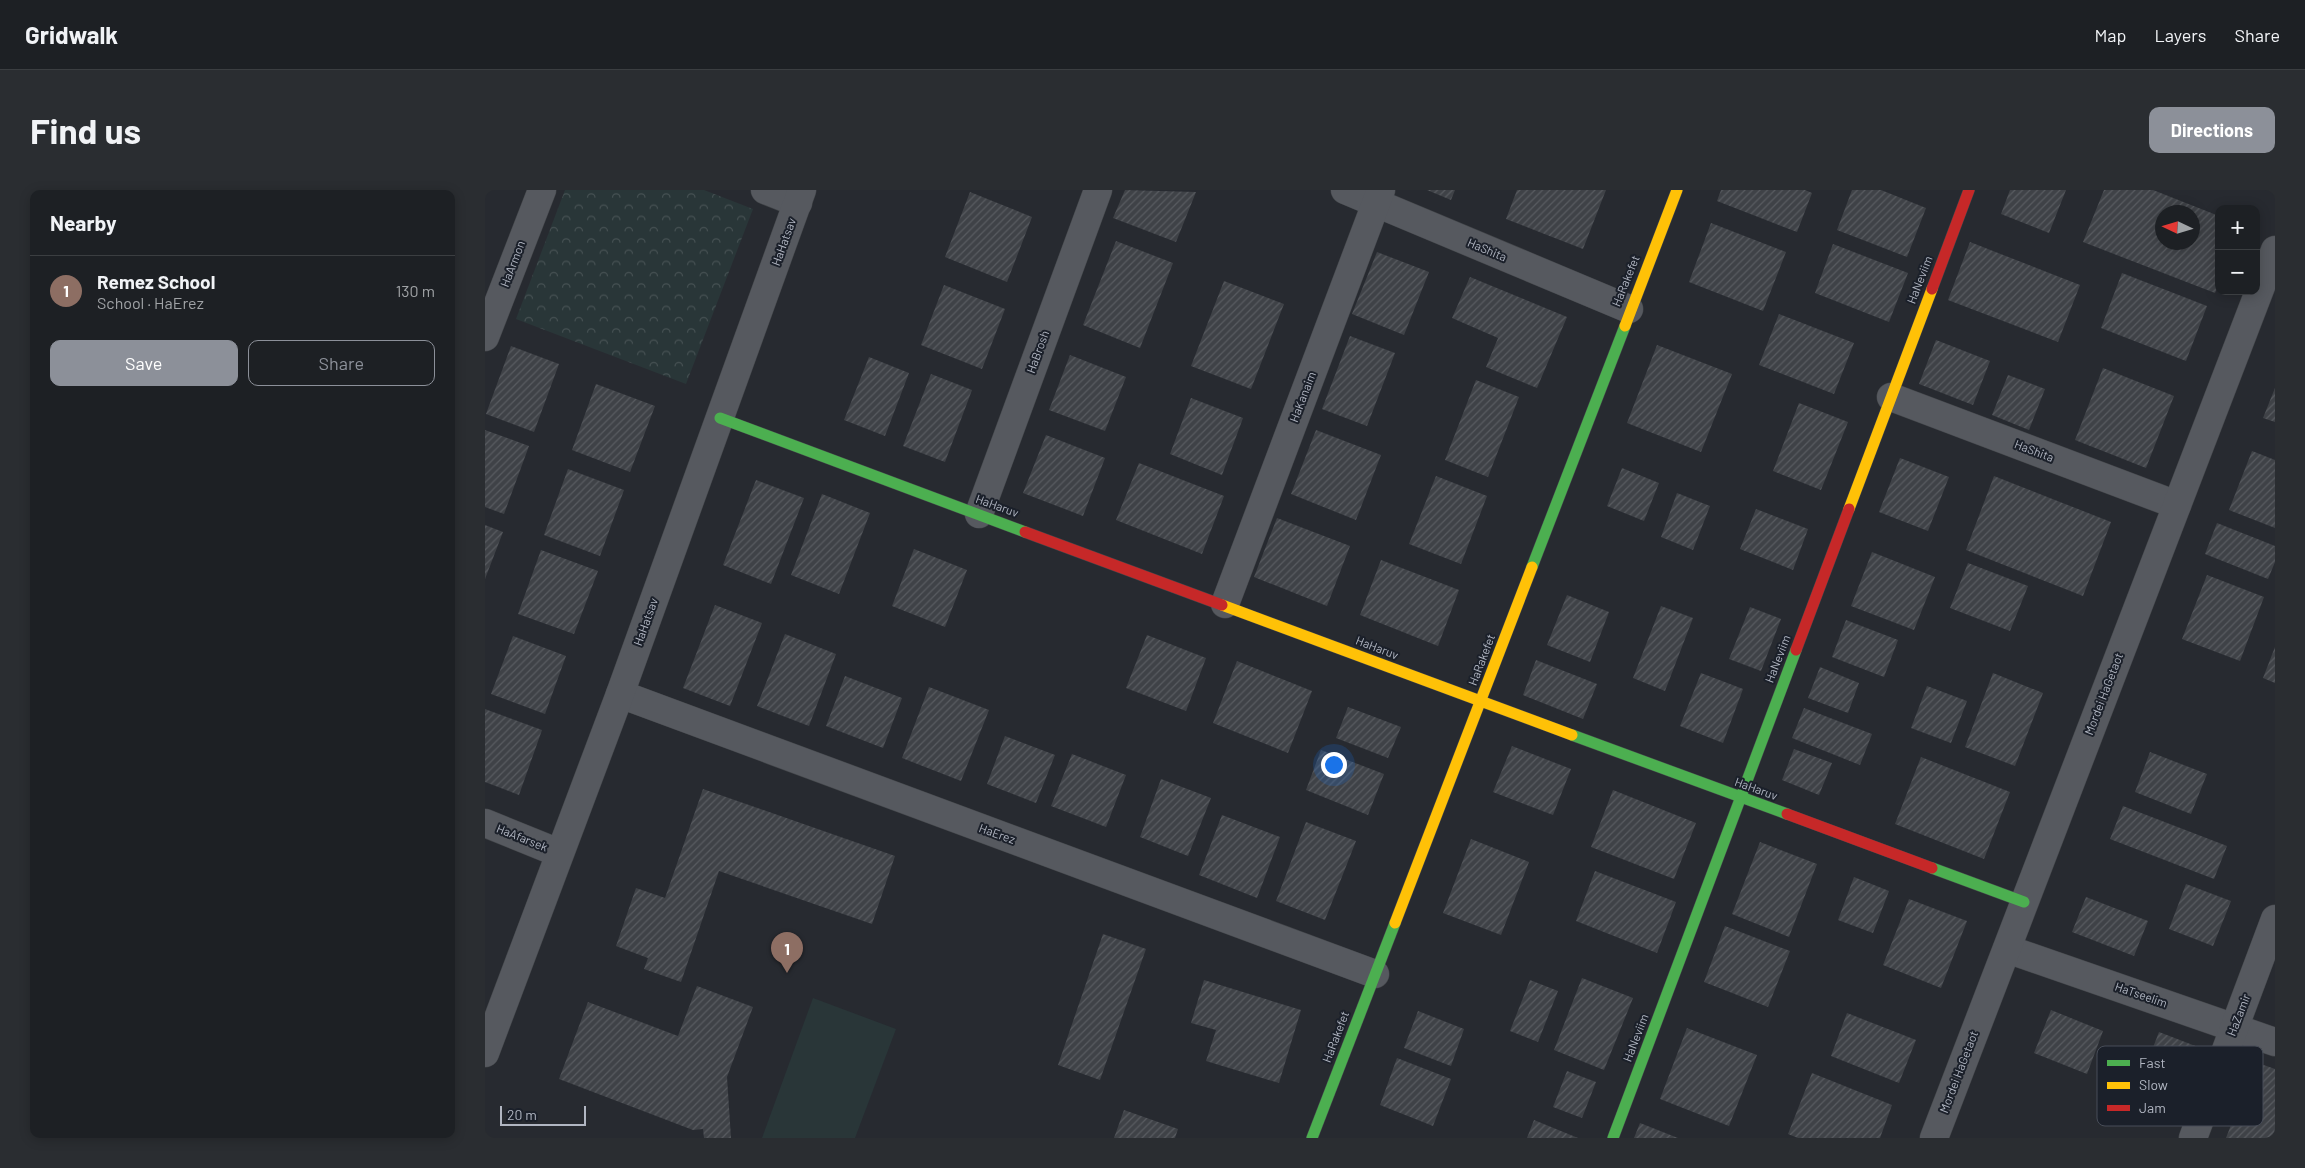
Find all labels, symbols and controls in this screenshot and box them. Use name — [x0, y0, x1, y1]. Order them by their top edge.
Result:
text: Gridwalk — [25, 20, 118, 49]
text: Map — [2094, 24, 2126, 46]
text: Layers — [2154, 24, 2207, 46]
text: Share — [2235, 24, 2280, 46]
button: Directions — [2149, 107, 2275, 153]
text: Find us — [30, 109, 141, 151]
north arrow — [2155, 205, 2200, 250]
map controls — [2215, 205, 2260, 295]
button: + — [2215, 205, 2260, 250]
text: Nearby — [50, 210, 116, 235]
street label: HaHatsav — [768, 216, 798, 267]
street label: HaShita — [1466, 235, 1509, 264]
street label: HaArmon — [497, 239, 527, 289]
button: − — [2215, 250, 2260, 295]
street label: HaRakefet — [1608, 253, 1642, 308]
street label: HaNeviim — [1904, 254, 1935, 306]
text: Remez School — [97, 270, 215, 293]
text: 1 — [63, 281, 69, 300]
text: 130 m — [396, 281, 435, 300]
text: School · HaErez — [97, 293, 204, 312]
street label: HaBrosh — [1023, 328, 1051, 375]
button: Save — [50, 340, 238, 386]
button: Share — [248, 340, 435, 386]
street label: HaKanaim — [1286, 369, 1318, 424]
street label: HaShita — [2013, 436, 2056, 464]
street label: HaHaruv — [974, 491, 1021, 519]
street label: HaHatsav — [630, 596, 660, 647]
street label: HaRakefet — [1465, 632, 1497, 687]
street label: HaHaruv — [1354, 633, 1401, 662]
street label: HaNeviim — [1762, 633, 1793, 685]
street label: Mordei HaGetaot — [2081, 651, 2125, 737]
your location — [1321, 752, 1347, 778]
street label: HaHaruv — [1733, 774, 1780, 802]
street label: HaErez — [977, 820, 1017, 846]
street label: HaAfarsek — [495, 821, 550, 854]
pin: 1 — [771, 932, 803, 973]
street label: HaTseelim — [2113, 979, 2169, 1010]
street label: HaZamir — [2224, 991, 2253, 1038]
street label: HaRakefet — [1319, 1009, 1351, 1064]
street label: HaNeviim — [1620, 1012, 1651, 1064]
street label: Mordei HaGetaot — [1936, 1029, 1980, 1115]
legend — [2097, 1046, 2263, 1126]
text: Fast — [2139, 1054, 2165, 1071]
text: Slow — [2139, 1076, 2168, 1093]
text: Jam — [2139, 1099, 2166, 1116]
scale bar — [500, 1103, 586, 1126]
text: 20 m — [507, 1106, 537, 1123]

